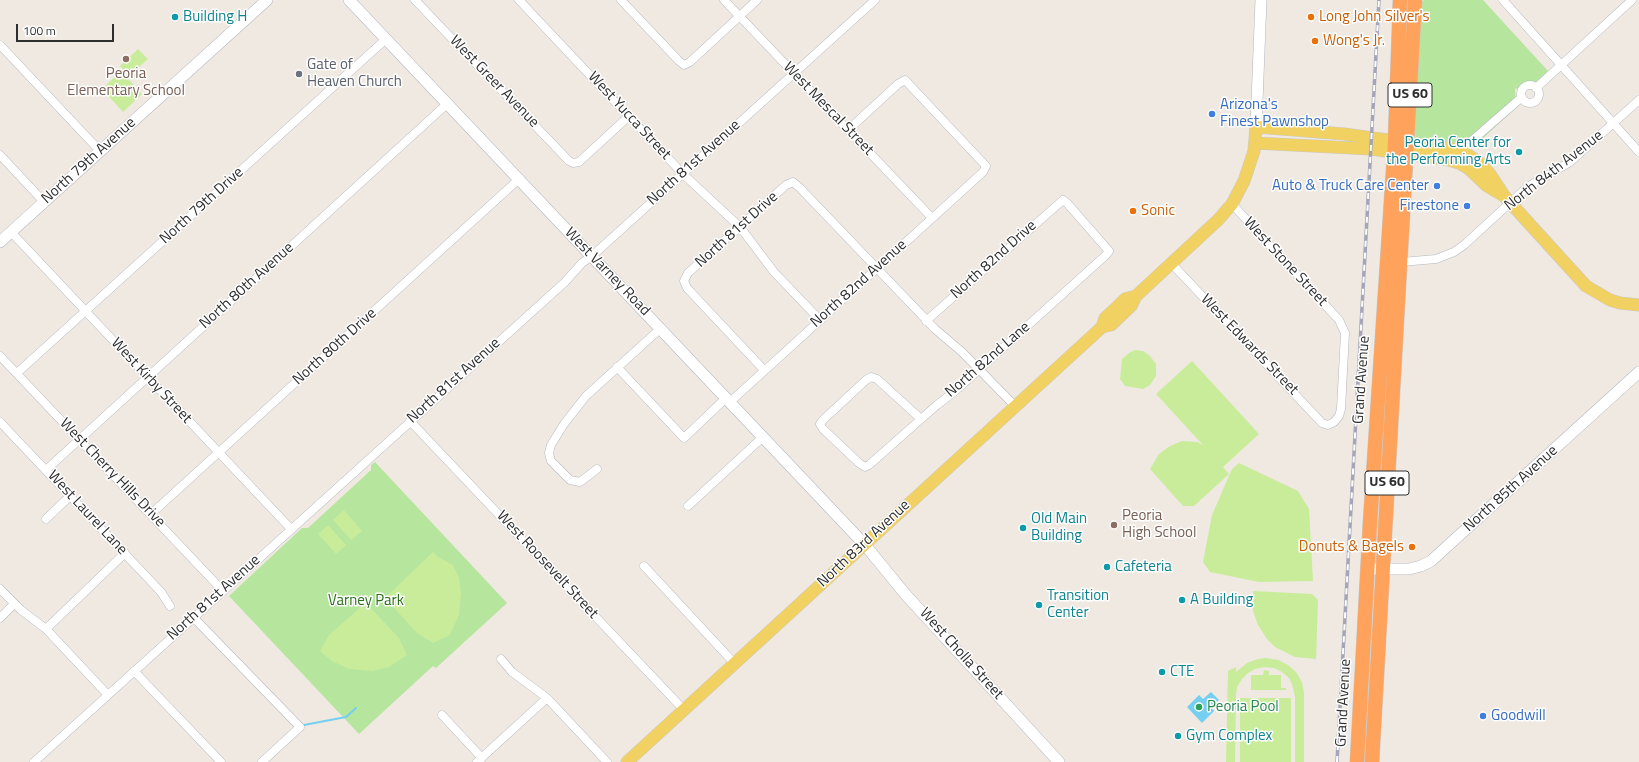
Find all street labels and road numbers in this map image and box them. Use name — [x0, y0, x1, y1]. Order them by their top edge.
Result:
street label: West Greer Avenue — [446, 32, 542, 132]
street label: West Mescal Street — [779, 59, 877, 159]
street label: West Yucca Street — [584, 68, 674, 164]
road number: US 60 — [1388, 83, 1432, 107]
street label: North 79th Avenue — [38, 114, 140, 208]
street label: North 81st Avenue — [644, 116, 744, 210]
street label: North 84th Avenue — [1501, 127, 1607, 215]
street label: North 79th Drive — [157, 164, 247, 248]
street label: North 81st Drive — [692, 188, 782, 272]
street label: West Stone Street — [1239, 214, 1331, 310]
street label: North 82nd Drive — [948, 217, 1040, 303]
street label: West Varney Road — [560, 224, 654, 320]
street label: North 82nd Avenue — [807, 236, 911, 332]
street label: North 80th Avenue — [196, 239, 298, 333]
street label: West Edwards Street — [1196, 291, 1302, 399]
street label: North 80th Drive — [290, 305, 380, 389]
street label: North 82nd Lane — [942, 318, 1034, 402]
street label: North 81st Avenue — [404, 334, 504, 428]
street label: West Kirby Street — [107, 335, 195, 427]
street label: Grand Avenue — [1350, 335, 1374, 425]
street label: West Cherry Hills Drive — [55, 415, 169, 531]
street label: North 85th Avenue — [1460, 442, 1562, 536]
street label: West Laurel Lane — [43, 467, 131, 559]
road number: US 60 — [1365, 471, 1409, 495]
street label: North 83rd Avenue — [814, 497, 914, 591]
street label: West Roosevelt Street — [492, 507, 602, 623]
street label: North 81st Avenue — [164, 551, 264, 645]
street label: West Cholla Street — [915, 605, 1007, 703]
street label: Grand Avenue — [1333, 659, 1355, 747]

